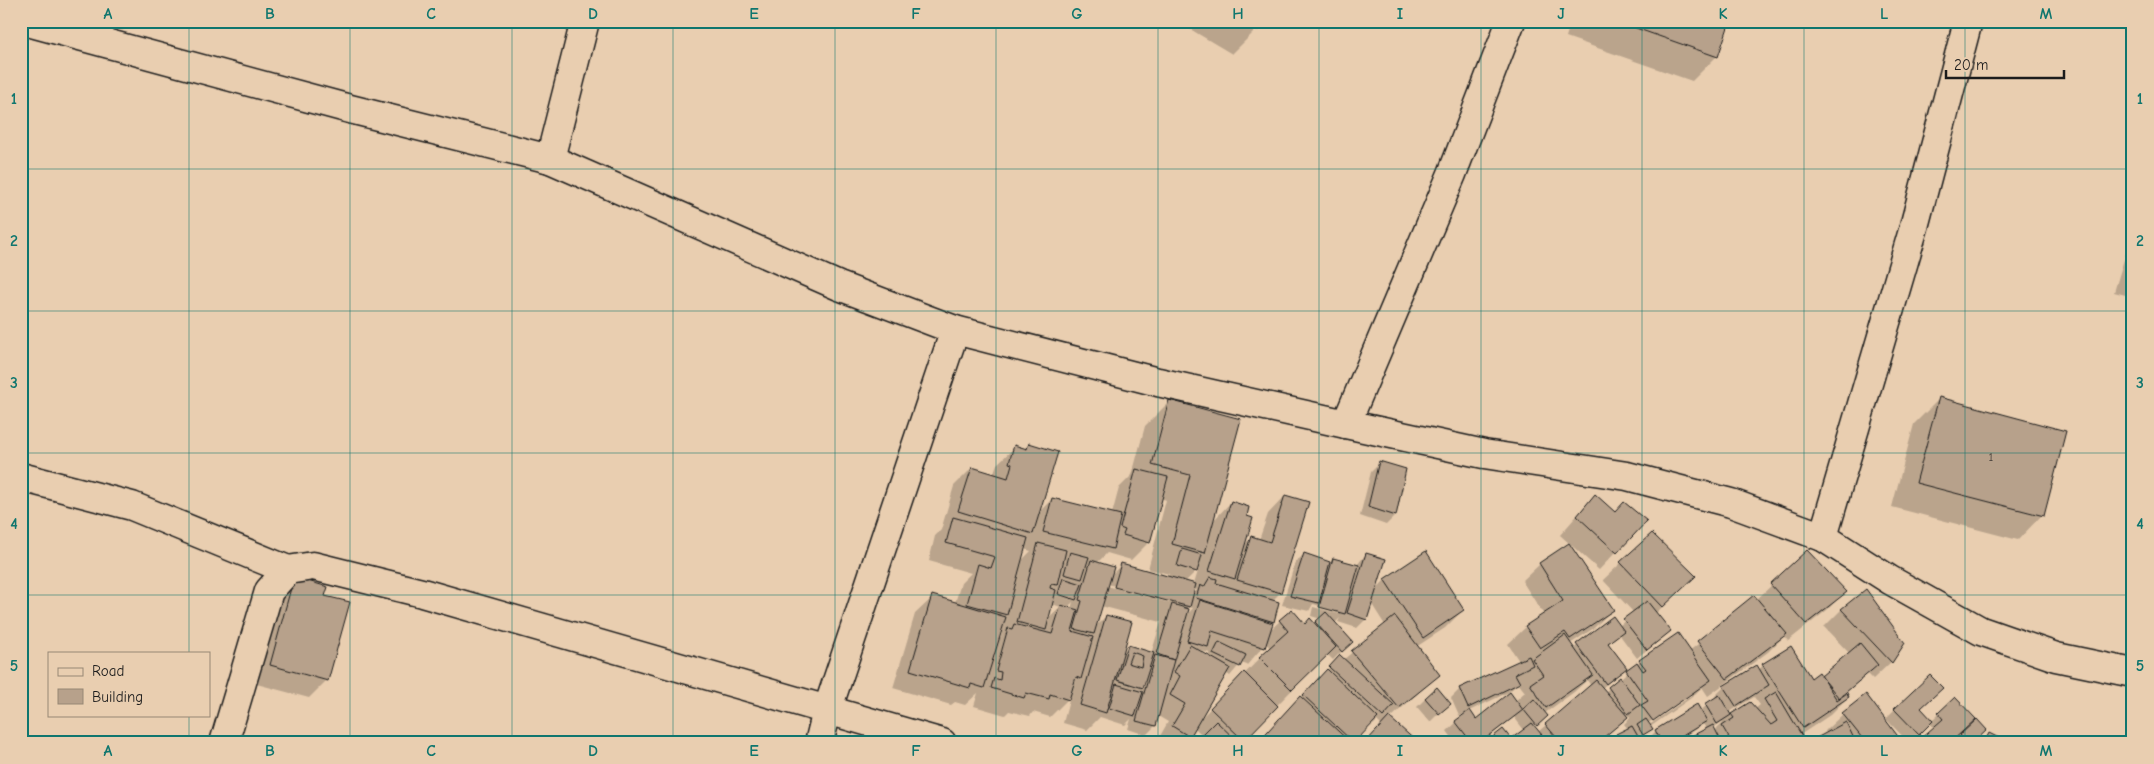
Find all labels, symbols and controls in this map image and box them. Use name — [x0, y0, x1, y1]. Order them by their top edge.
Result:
text: A — [104, 5, 113, 23]
text: B — [265, 5, 275, 23]
text: C — [426, 5, 436, 23]
text: D — [588, 5, 598, 23]
text: E — [749, 5, 759, 23]
text: F — [911, 5, 921, 23]
text: G — [1071, 5, 1083, 23]
text: H — [1232, 5, 1244, 23]
text: I — [1397, 5, 1403, 23]
text: J — [1557, 5, 1565, 23]
text: K — [1718, 5, 1728, 23]
text: L — [1880, 5, 1888, 23]
text: M — [2040, 5, 2053, 23]
scale bar — [1946, 48, 2064, 80]
text: 20 m — [1954, 56, 1988, 74]
text: 1 — [11, 90, 17, 108]
text: 1 — [2137, 90, 2143, 108]
text: 2 — [10, 232, 18, 250]
text: 2 — [2136, 232, 2144, 250]
text: 3 — [10, 374, 18, 392]
text: 3 — [2136, 374, 2144, 392]
house number: 1 — [1989, 450, 1994, 464]
text: 4 — [10, 515, 18, 533]
text: 4 — [2136, 515, 2144, 533]
legend — [48, 652, 210, 716]
text: 5 — [10, 657, 18, 675]
text: 5 — [2136, 657, 2144, 675]
text: Road — [92, 662, 124, 680]
text: Building — [92, 688, 143, 706]
text: A — [104, 742, 113, 760]
text: B — [265, 742, 275, 760]
text: C — [426, 742, 436, 760]
text: D — [588, 742, 598, 760]
text: E — [749, 742, 759, 760]
text: F — [911, 742, 921, 760]
text: G — [1071, 742, 1083, 760]
text: H — [1232, 742, 1244, 760]
text: I — [1397, 742, 1403, 760]
text: J — [1557, 742, 1565, 760]
text: K — [1718, 742, 1728, 760]
text: L — [1880, 742, 1888, 760]
text: M — [2040, 742, 2053, 760]

